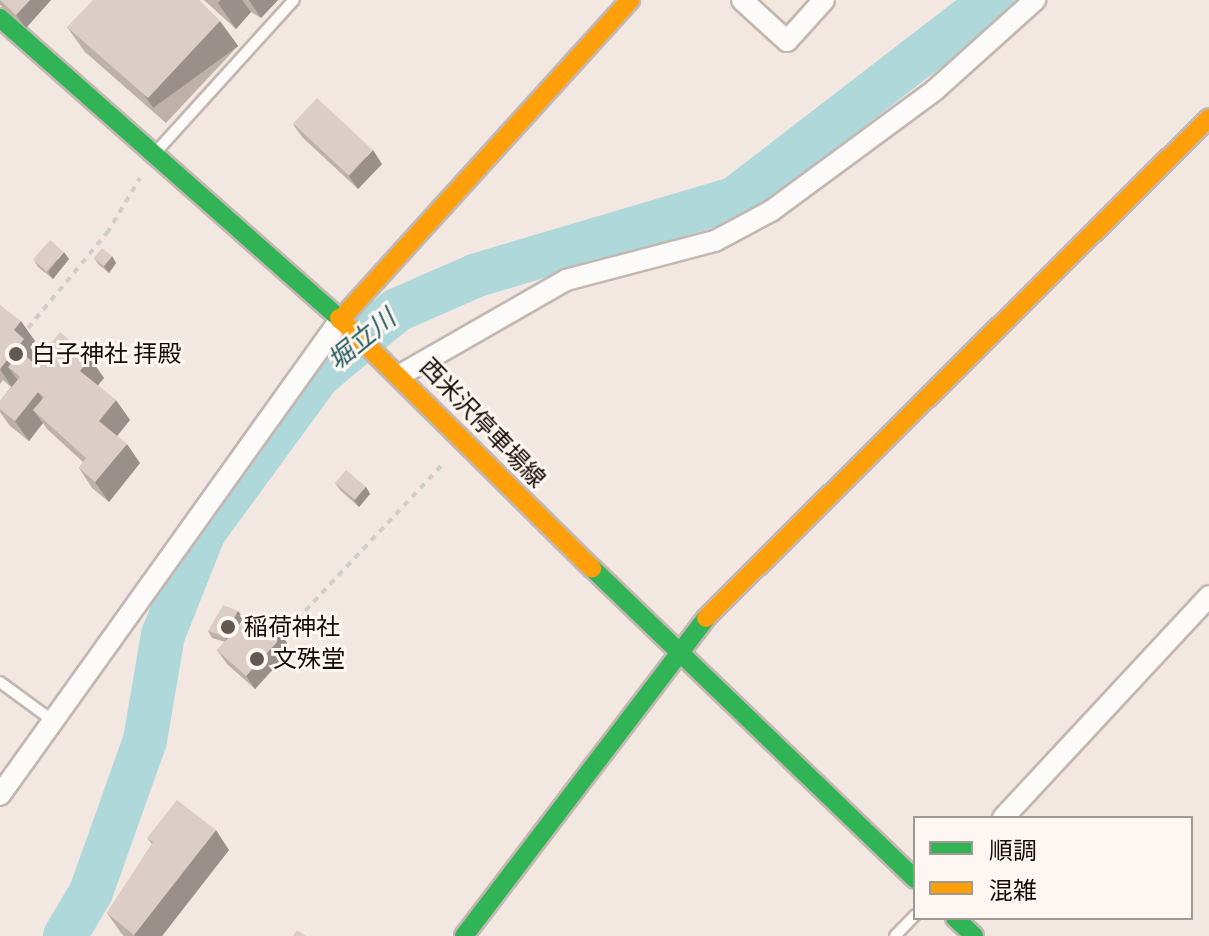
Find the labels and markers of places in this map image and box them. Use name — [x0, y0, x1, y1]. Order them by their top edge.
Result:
place label: 白子神社 拝殿 — [32, 340, 181, 368]
marker: 白子神社 拝殿 — [7, 345, 25, 363]
place label: 稲荷神社 — [244, 613, 340, 641]
marker: 稲荷神社 — [219, 618, 237, 636]
place label: 文殊堂 — [273, 645, 345, 673]
marker: 文殊堂 — [248, 650, 266, 668]

